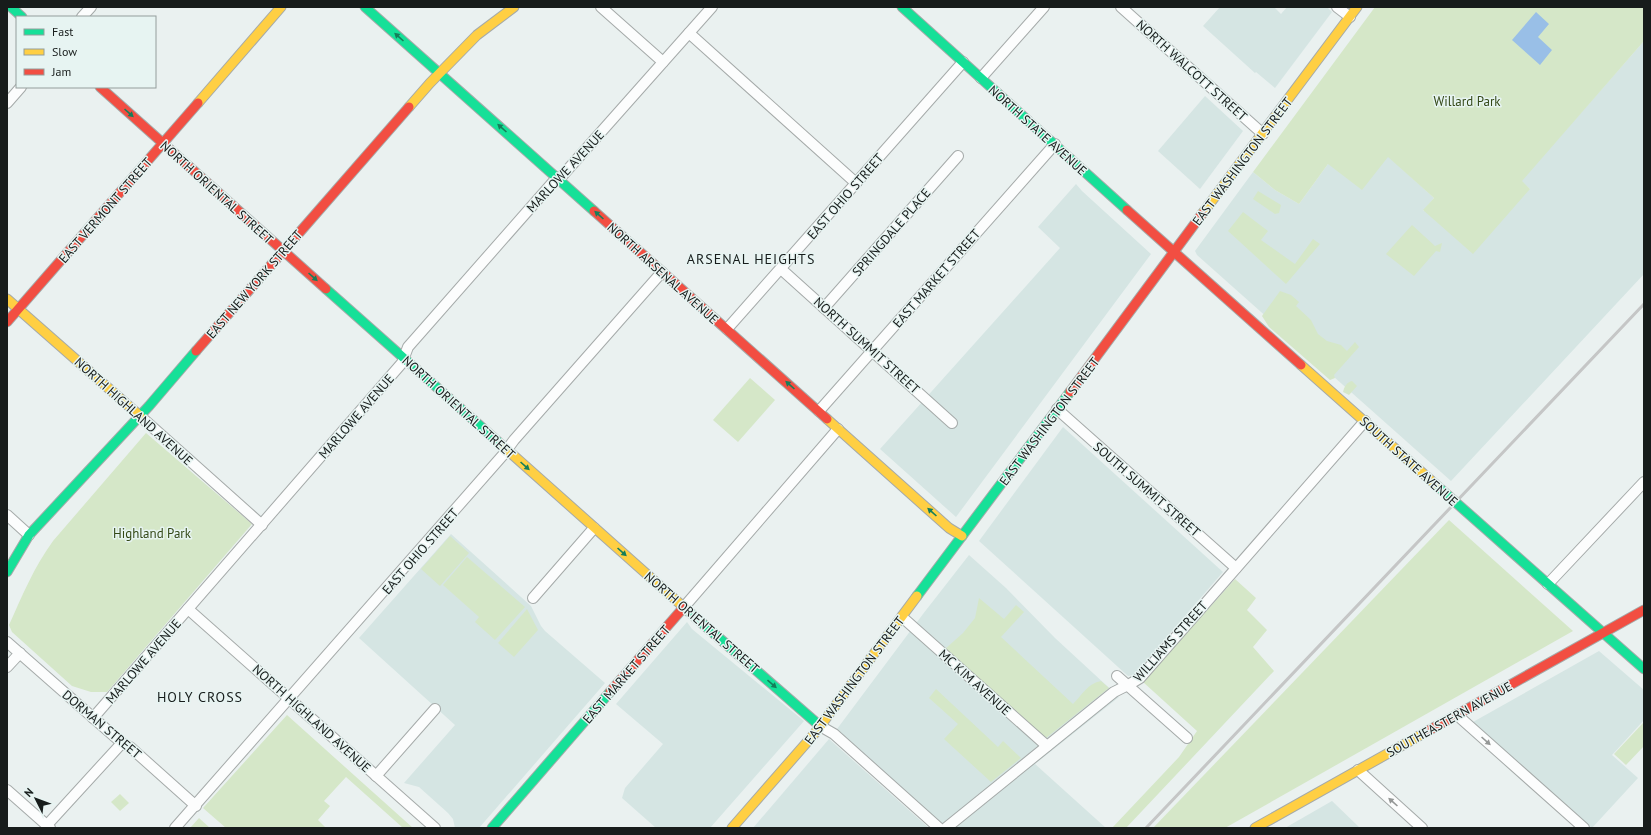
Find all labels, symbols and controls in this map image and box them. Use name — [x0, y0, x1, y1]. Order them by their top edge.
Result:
legend — [16, 16, 156, 88]
street label: NORTH WALCOTT STREET — [1133, 16, 1251, 125]
text: Fast — [52, 24, 73, 39]
one-way arrow — [394, 33, 405, 42]
text: Slow — [52, 44, 77, 59]
text: Jam — [51, 64, 71, 79]
street label: NORTH STATE AVENUE — [985, 82, 1090, 179]
park label: Willard Park — [1433, 93, 1501, 110]
street label: EAST WASHINGTON STREET — [1189, 94, 1296, 229]
one-way arrow — [124, 108, 133, 117]
one-way arrow — [496, 124, 507, 133]
street label: MARLOWE AVENUE — [523, 127, 608, 216]
street label: NORTH ORIENTAL STREET — [156, 137, 277, 248]
street label: EAST OHIO STREET — [803, 150, 887, 243]
street label: EAST VERMONT STREET — [55, 154, 156, 267]
street label: SPRINGDALE PLACE — [849, 185, 934, 280]
one-way arrow — [594, 211, 603, 220]
street label: NORTH ARSENAL AVENUE — [603, 219, 722, 328]
street label: EAST MARKET STREET — [889, 225, 984, 331]
street label: EAST NEW YORK STREET — [203, 227, 306, 342]
district label: ARSENAL HEIGHTS — [687, 250, 815, 268]
one-way arrow — [308, 272, 318, 281]
street label: NORTH SUMMIT STREET — [810, 293, 923, 397]
street label: NORTH ORIENTAL STREET — [398, 352, 519, 463]
street label: NORTH HIGHLAND AVENUE — [71, 354, 196, 469]
street label: EAST WASHINGTON STREET — [996, 354, 1103, 489]
street label: MARLOWE AVENUE — [315, 371, 398, 462]
one-way arrow — [784, 381, 795, 390]
street label: SOUTH STATE AVENUE — [1356, 413, 1461, 510]
street label: SOUTH SUMMIT STREET — [1090, 438, 1204, 541]
one-way arrow — [519, 461, 530, 470]
street label: EAST OHIO STREET — [378, 505, 462, 598]
one-way arrow — [927, 508, 937, 517]
park label: Highland Park — [113, 525, 192, 542]
one-way arrow — [616, 548, 627, 557]
street label: NORTH ORIENTAL STREET — [641, 568, 763, 677]
street label: WILLIAMS STREET — [1130, 597, 1211, 685]
street label: EAST WASHINGTON STREET — [801, 613, 908, 748]
street label: MARLOWE AVENUE — [102, 616, 185, 707]
street label: EAST MARKET STREET — [579, 621, 674, 727]
street label: MC KIM AVENUE — [935, 646, 1014, 719]
street label: NORTH HIGHLAND AVENUE — [249, 661, 374, 776]
street label: SOUTHEASTERN AVENUE — [1383, 678, 1515, 761]
one-way arrow — [767, 679, 777, 689]
street label: DORMAN STREET — [59, 686, 145, 762]
district label: HOLY CROSS — [157, 688, 243, 706]
one-way arrow — [1481, 736, 1491, 746]
north arrow — [16, 779, 56, 819]
text: N — [21, 785, 36, 800]
one-way arrow — [1389, 798, 1398, 807]

